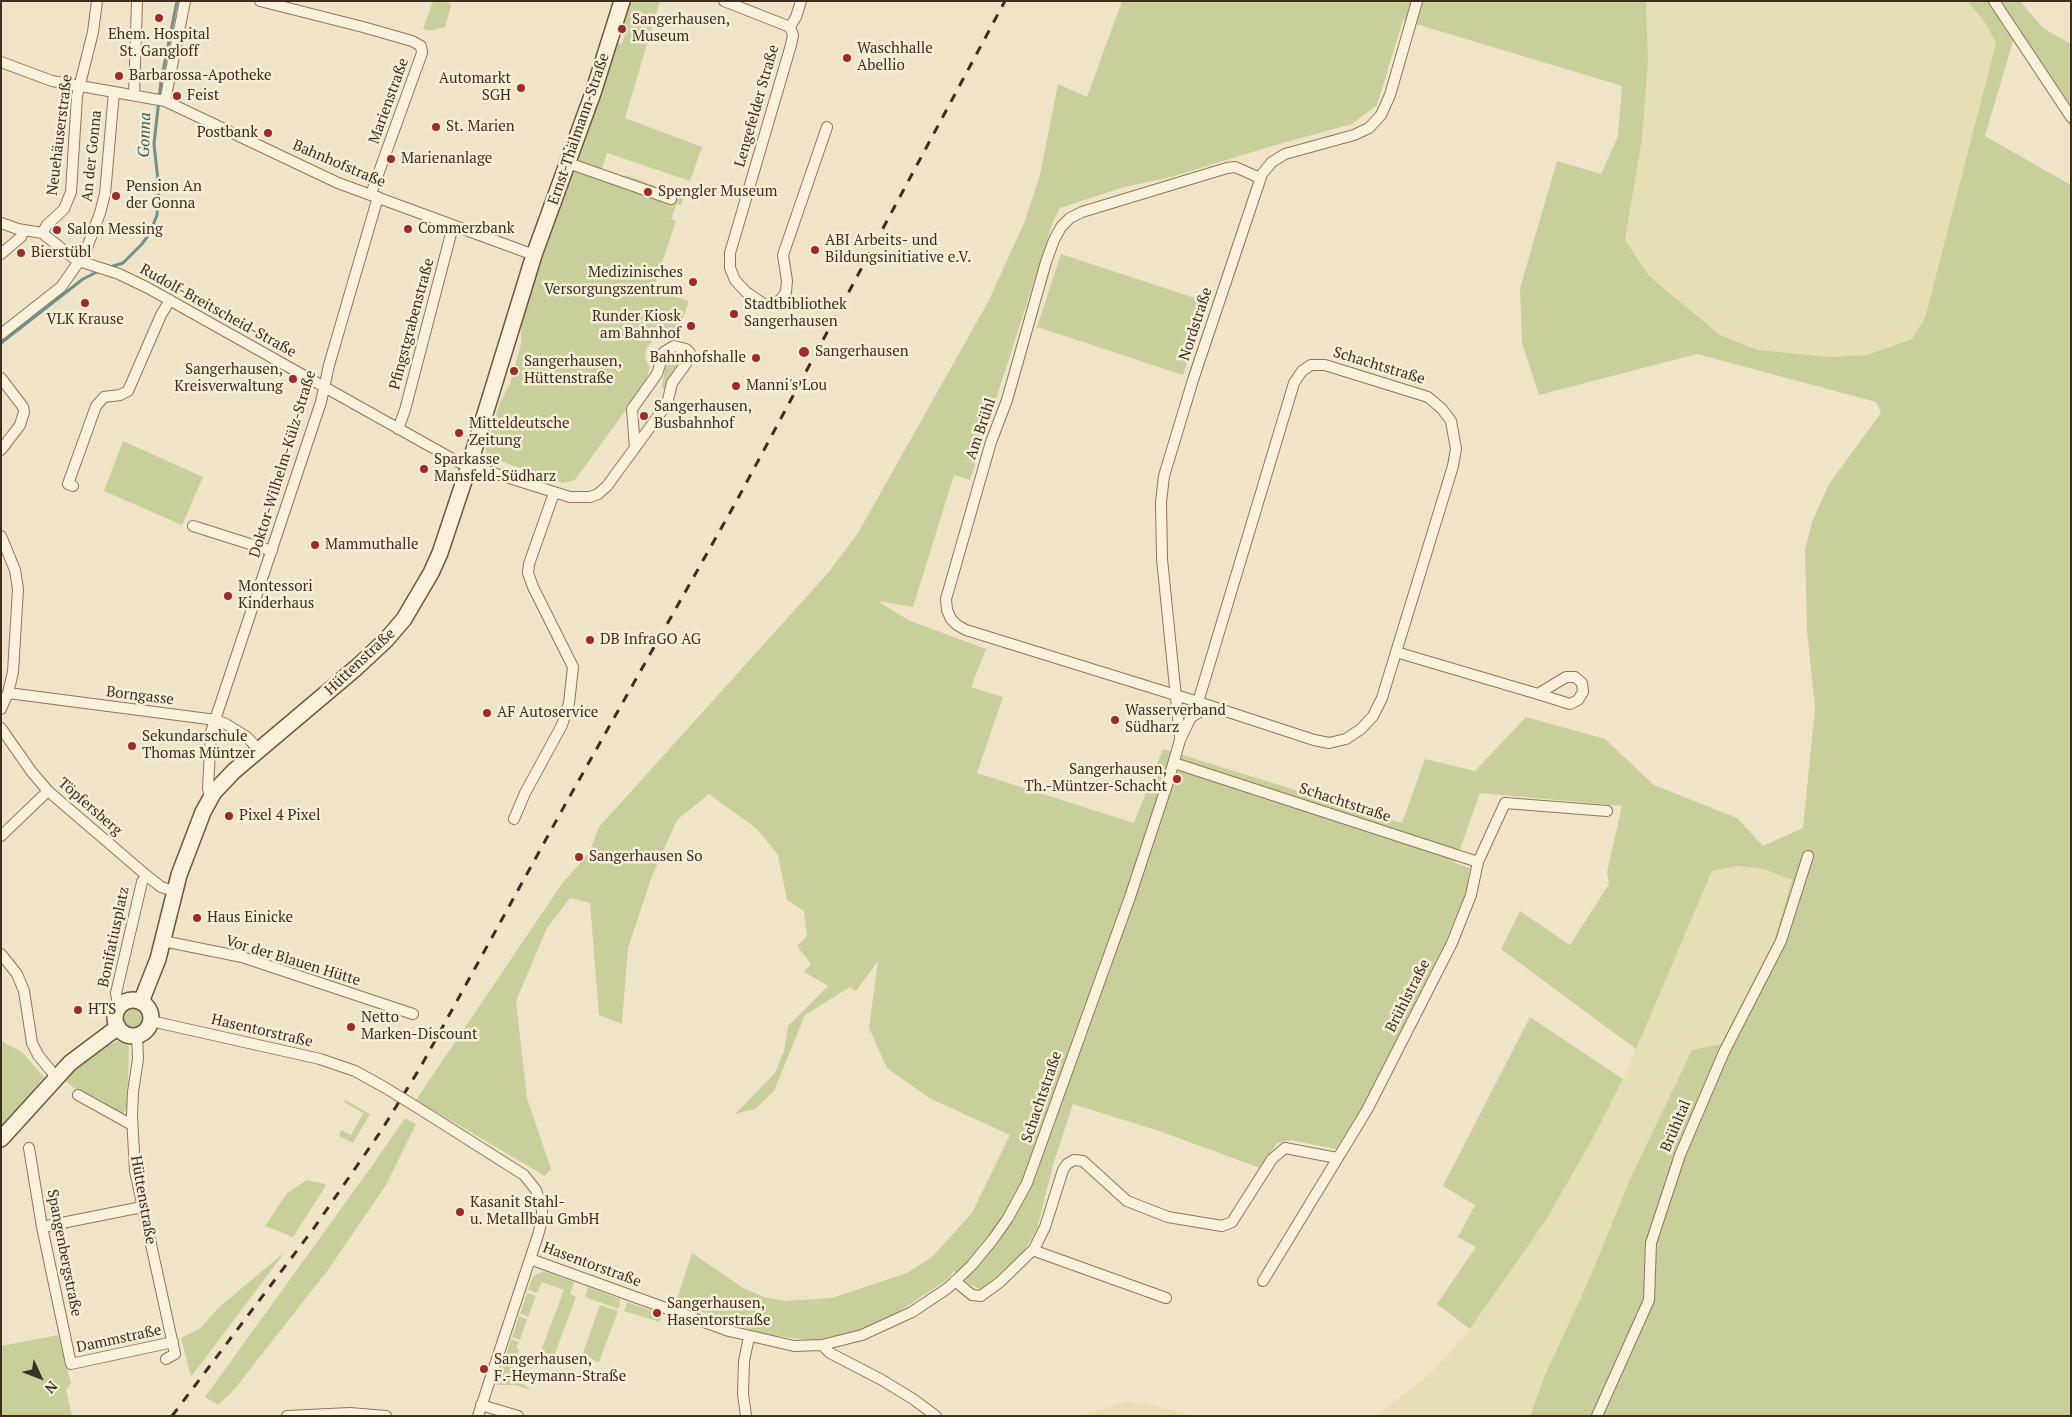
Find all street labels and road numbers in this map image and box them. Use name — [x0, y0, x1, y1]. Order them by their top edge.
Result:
street label: Lengefelder Straße — [731, 43, 783, 169]
street label: Ernst-Thälmann-Straße — [545, 51, 613, 207]
street label: Marienstraße — [365, 56, 413, 146]
street label: Neuehäuserstraße — [44, 73, 76, 197]
street label: An der Gonna — [78, 109, 106, 203]
street label: Bahnhofstraße — [290, 136, 388, 192]
street label: Pfingstgrabenstraße — [386, 256, 438, 392]
street label: Rudolf-Breitscheid-Straße — [137, 260, 299, 362]
street label: Nordstraße — [1176, 285, 1216, 363]
street label: Schachtstraße — [1331, 343, 1427, 389]
street label: Doktor-Wilhelm-Külz-Straße — [246, 368, 320, 560]
street label: Am Brühl — [962, 396, 1000, 462]
street label: Hüttenstraße — [321, 625, 399, 699]
street label: Borngasse — [105, 683, 175, 709]
street label: Töpfersberg — [54, 774, 126, 840]
street label: Schachtstraße — [1297, 780, 1393, 826]
street label: Bonifatiusplatz — [95, 885, 133, 989]
street label: Vor der Blauen Hütte — [223, 932, 363, 990]
street label: Brühlstraße — [1382, 957, 1434, 1035]
street label: Hasentorstraße — [210, 1011, 314, 1051]
street label: Schachtstraße — [1018, 1049, 1066, 1145]
street label: Brühltal — [1657, 1097, 1695, 1155]
street label: Hüttenstraße — [126, 1154, 160, 1246]
street label: Spangenbergstraße — [43, 1188, 85, 1318]
street label: Hasentorstraße — [540, 1239, 644, 1291]
street label: Dammstraße — [75, 1321, 163, 1357]

